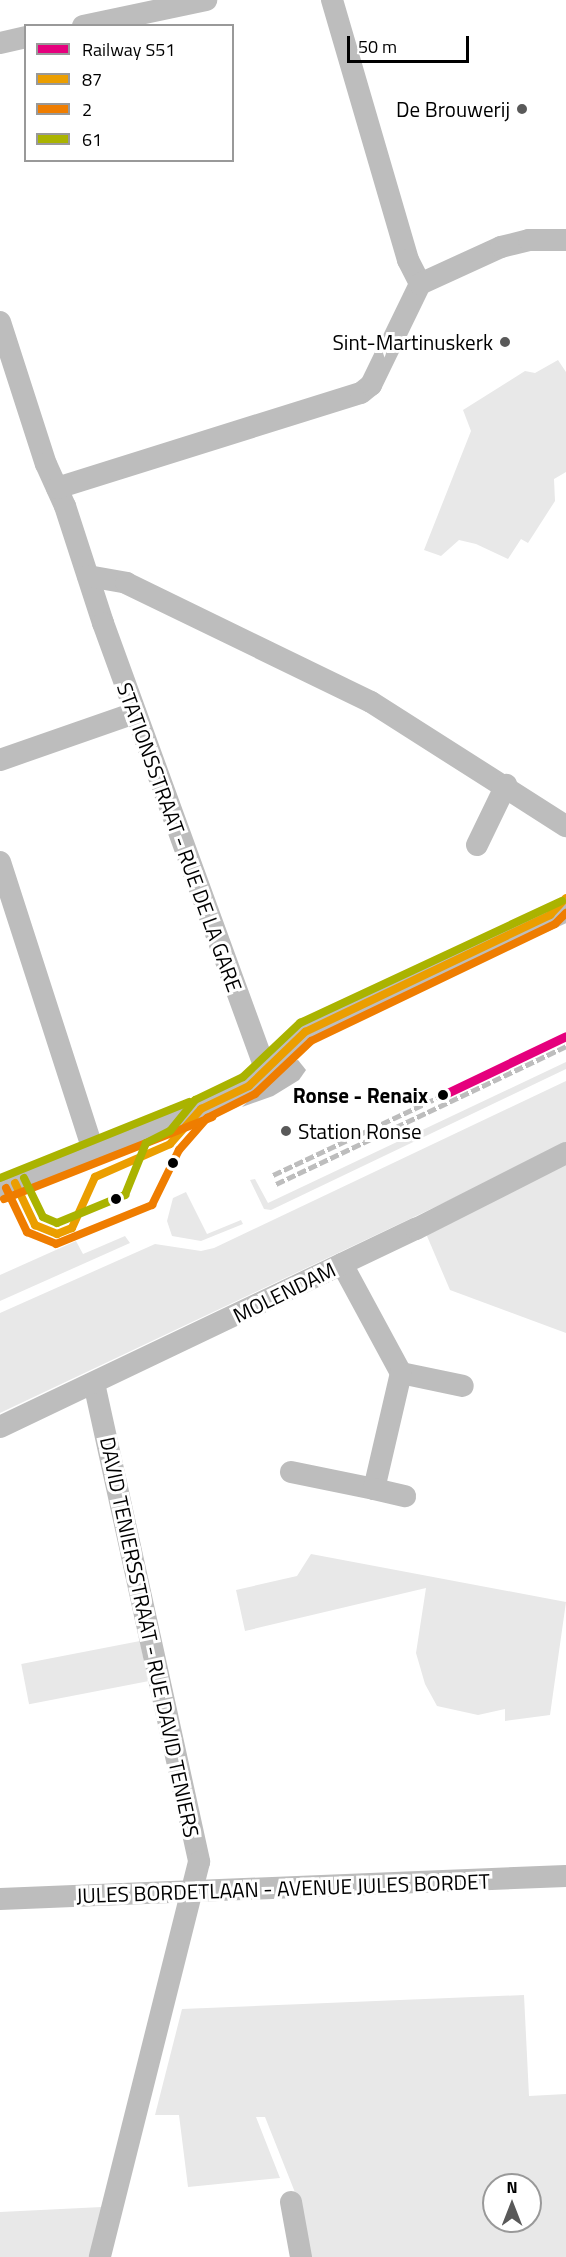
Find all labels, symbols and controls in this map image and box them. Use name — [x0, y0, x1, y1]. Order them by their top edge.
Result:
legend — [24, 24, 234, 162]
scale bar — [350, 24, 472, 62]
text: 50 m — [358, 33, 397, 60]
text: Railway S51 — [82, 36, 175, 63]
text: 87 — [82, 66, 102, 93]
text: 2 — [82, 96, 92, 123]
place label: De Brouwerij — [396, 96, 510, 122]
marker: De Brouwerij — [515, 102, 529, 116]
text: 61 — [82, 126, 102, 153]
place label: Sint-Martinuskerk — [332, 329, 493, 355]
marker: Sint-Martinuskerk — [498, 335, 512, 349]
street label: STATIONSSTRAAT - RUE DE LA GARE — [112, 679, 248, 995]
place label: Ronse - Renaix — [293, 1082, 428, 1108]
marker: Ronse - Renaix — [433, 1085, 453, 1105]
place label: Station Ronse — [298, 1118, 422, 1144]
marker: Station Ronse — [279, 1124, 293, 1138]
unlabelled marker — [167, 1157, 179, 1169]
unlabelled marker — [110, 1193, 122, 1205]
street label: MOLENDAM — [229, 1256, 339, 1328]
street label: DAVID TENIERSSTRAAT - RUE DAVID TENIERS — [95, 1434, 205, 1840]
street label: JULES BORDETLAAN - AVENUE JULES BORDET — [76, 1868, 490, 1908]
north arrow — [482, 2173, 542, 2233]
text: N — [506, 2175, 518, 2199]

